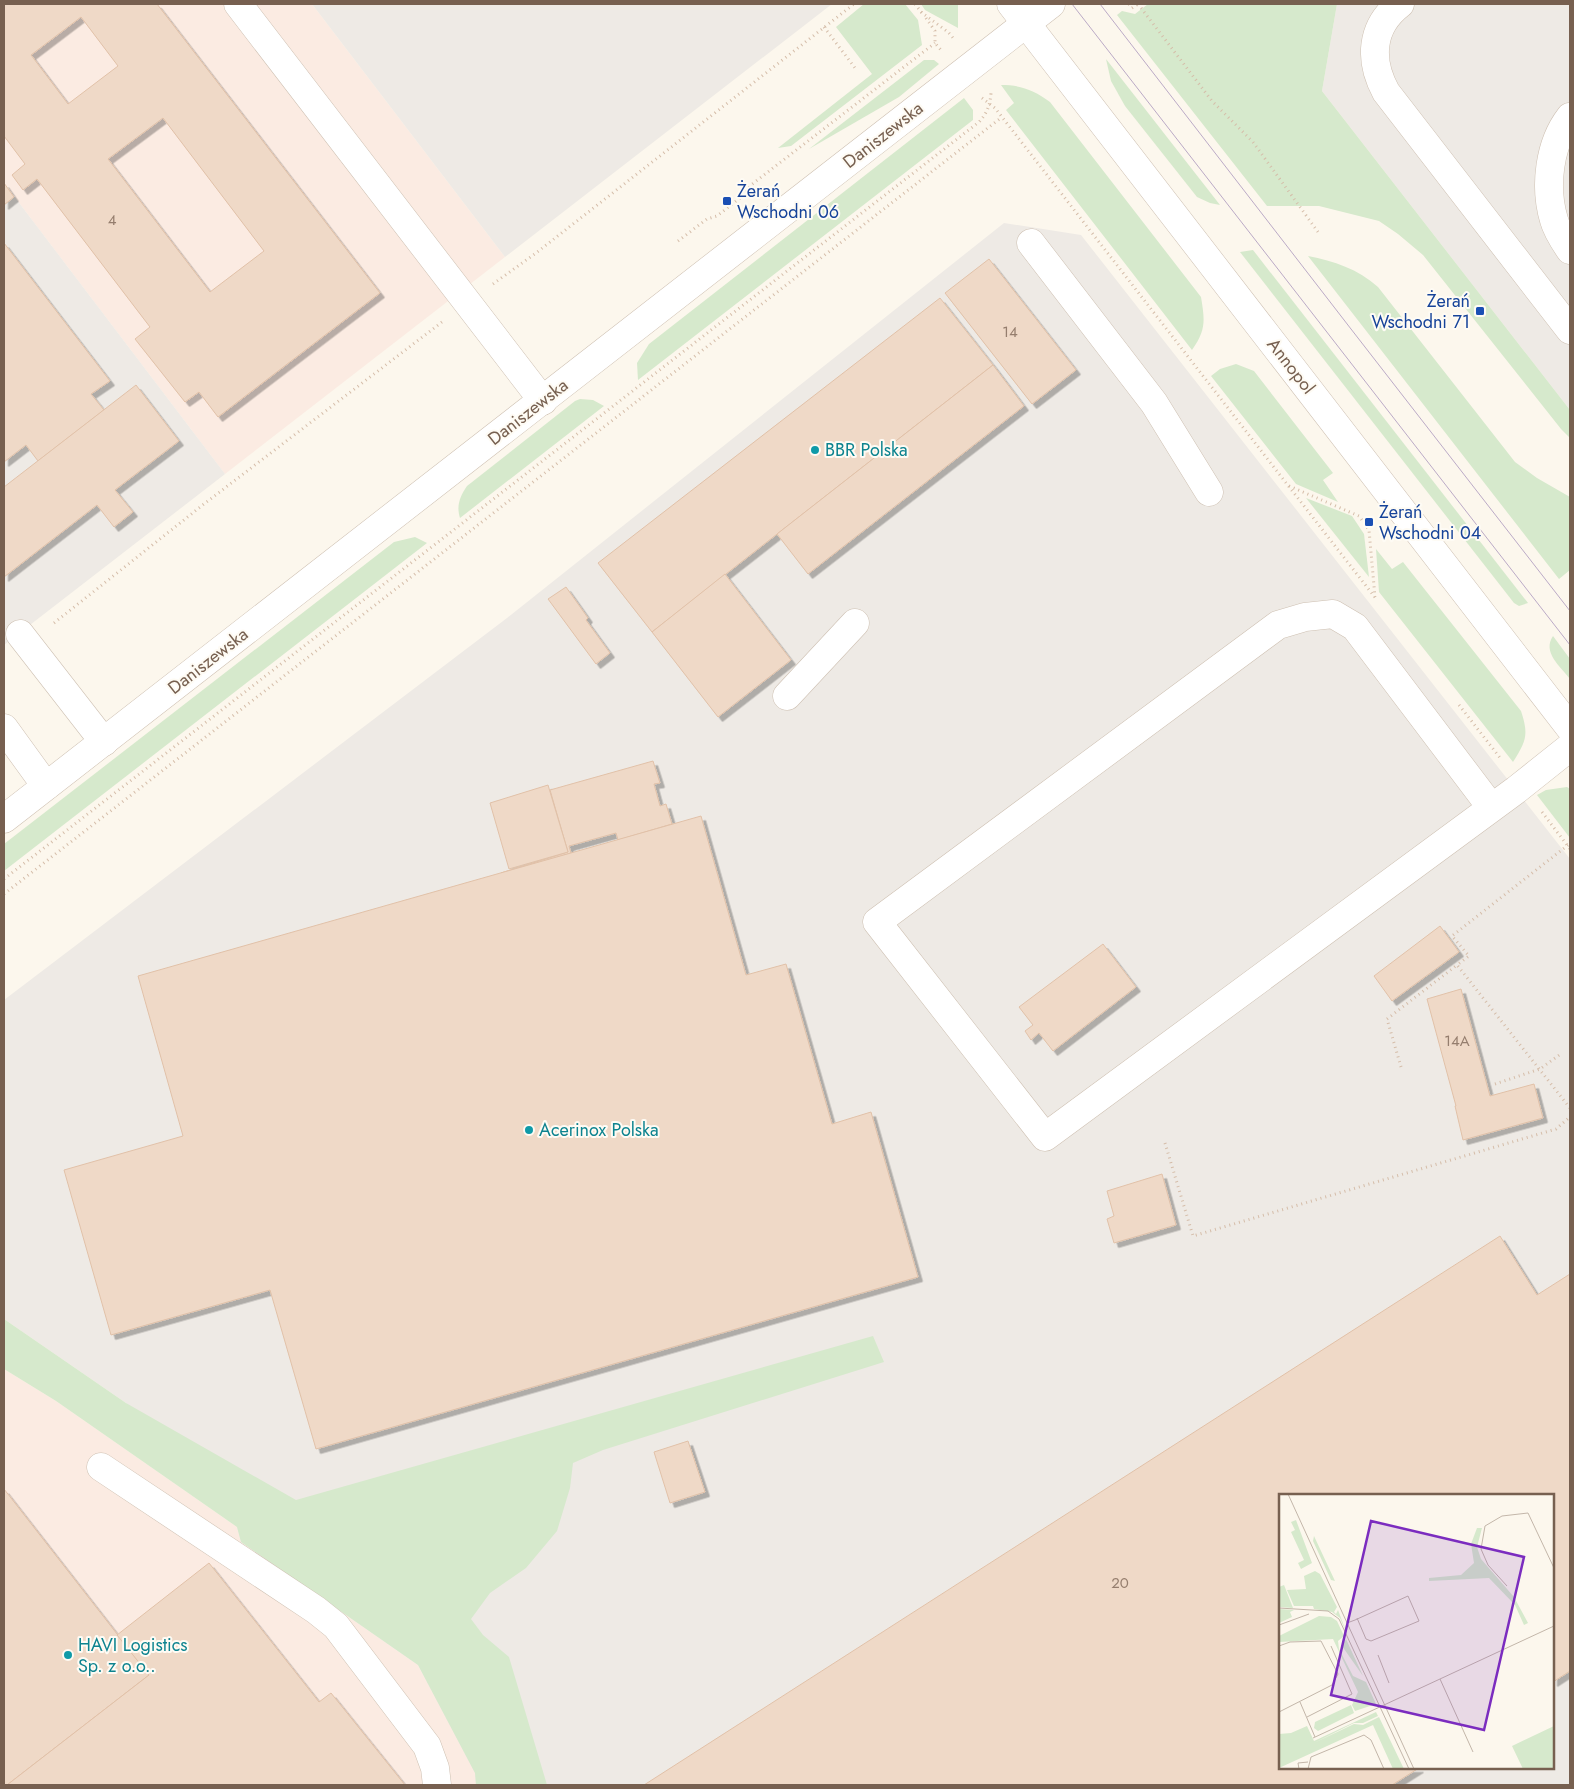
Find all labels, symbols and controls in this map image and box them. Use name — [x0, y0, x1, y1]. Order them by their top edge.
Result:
street label: Daniszewska — [837, 95, 929, 175]
place label: Żerań Wschodni 06 — [737, 178, 839, 225]
marker: Żerań Wschodni 06 — [721, 195, 733, 207]
house number: 4 — [108, 209, 117, 231]
place label: Żerań Wschodni 71 — [1372, 288, 1470, 335]
marker: Żerań Wschodni 71 — [1474, 305, 1486, 317]
house number: 14 — [1002, 321, 1018, 343]
street label: Annopol — [1261, 332, 1321, 400]
street label: Daniszewska — [482, 372, 574, 452]
place label: BBR Polska — [825, 437, 908, 463]
marker: BBR Polska — [809, 444, 821, 456]
place label: Żerań Wschodni 04 — [1379, 499, 1481, 546]
marker: Żerań Wschodni 04 — [1363, 516, 1375, 528]
street label: Daniszewska — [162, 621, 254, 701]
house number: 14A — [1444, 1030, 1470, 1052]
place label: Acerinox Polska — [539, 1117, 659, 1143]
marker: Acerinox Polska — [523, 1124, 535, 1136]
inset map — [1279, 1494, 1554, 1769]
house number: 20 — [1111, 1572, 1129, 1594]
place label: HAVI Logistics Sp. z o.o.. — [78, 1632, 188, 1679]
marker: HAVI Logistics Sp. z o.o.. — [62, 1649, 74, 1661]

